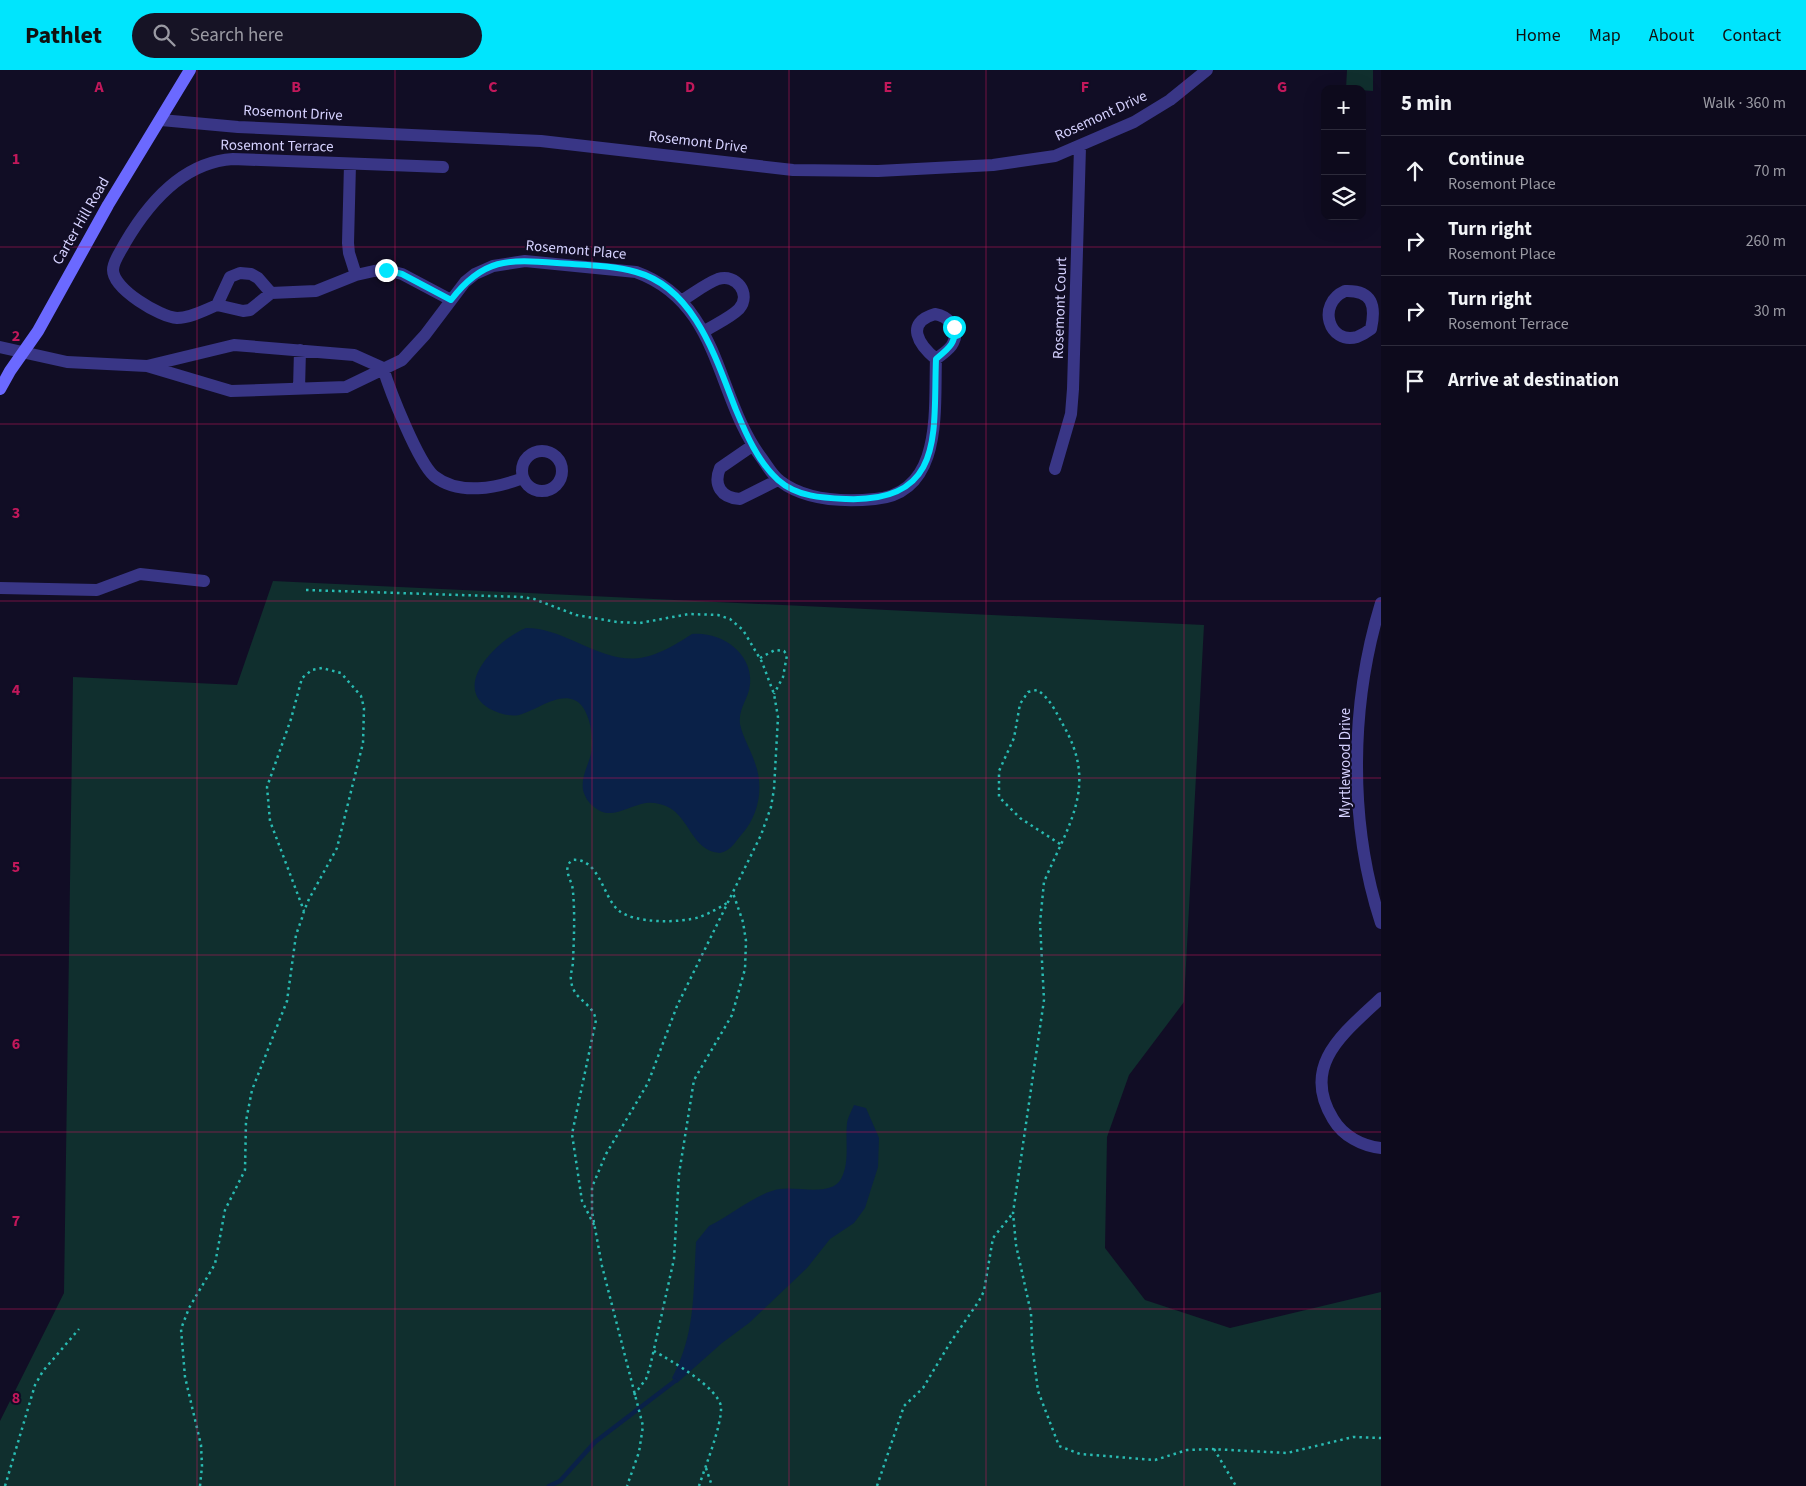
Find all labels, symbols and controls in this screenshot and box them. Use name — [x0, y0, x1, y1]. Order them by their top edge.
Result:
search box — [132, 13, 482, 58]
text: Pathlet — [25, 18, 102, 53]
icon: search — [150, 21, 178, 49]
text: Search here — [190, 22, 284, 49]
text: Home — [1515, 23, 1561, 48]
text: Map — [1589, 23, 1621, 48]
text: About — [1649, 23, 1694, 48]
text: Contact — [1722, 23, 1781, 48]
text: A — [93, 76, 104, 98]
text: B — [291, 76, 301, 98]
text: C — [488, 76, 498, 98]
text: D — [685, 76, 695, 98]
text: E — [884, 76, 892, 98]
text: F — [1081, 76, 1089, 98]
text: G — [1277, 76, 1287, 98]
street label: Rosemont Drive — [1051, 85, 1151, 147]
map controls — [1321, 85, 1366, 220]
button: + — [1321, 85, 1366, 130]
text: 5 min — [1401, 88, 1452, 118]
text: Walk · 360 m — [1703, 92, 1786, 114]
street label: Rosemont Drive — [243, 100, 343, 126]
street label: Rosemont Drive — [647, 126, 749, 158]
button: − — [1321, 130, 1366, 175]
street label: Rosemont Terrace — [220, 135, 334, 157]
text: Continue — [1448, 146, 1525, 173]
text: 1 — [12, 148, 20, 170]
icon: ahead — [1401, 157, 1429, 185]
text: 70 m — [1754, 160, 1786, 182]
street label: Carter Hill Road — [47, 173, 115, 269]
text: Rosemont Place — [1448, 173, 1556, 195]
button: layers — [1321, 175, 1366, 220]
text: Turn right — [1448, 216, 1532, 243]
icon: right — [1401, 227, 1429, 255]
text: 260 m — [1746, 230, 1786, 252]
street label: Rosemont Place — [525, 235, 627, 265]
text: Rosemont Place — [1448, 243, 1556, 265]
street label: Rosemont Court — [1048, 257, 1072, 359]
route end — [375, 259, 398, 282]
text: Turn right — [1448, 286, 1532, 313]
icon: right — [1401, 297, 1429, 325]
text: 30 m — [1754, 300, 1786, 322]
text: Rosemont Terrace — [1448, 313, 1569, 335]
route start — [943, 316, 966, 339]
text: 2 — [12, 325, 20, 347]
icon: arrive — [1401, 367, 1429, 395]
text: Arrive at destination — [1448, 367, 1619, 394]
text: 3 — [12, 502, 20, 524]
text: 4 — [12, 679, 21, 701]
street label: Myrtlewood Drive — [1335, 708, 1356, 818]
text: 5 — [12, 856, 20, 878]
text: 6 — [12, 1033, 20, 1055]
text: 7 — [12, 1210, 20, 1232]
text: 8 — [12, 1387, 20, 1409]

